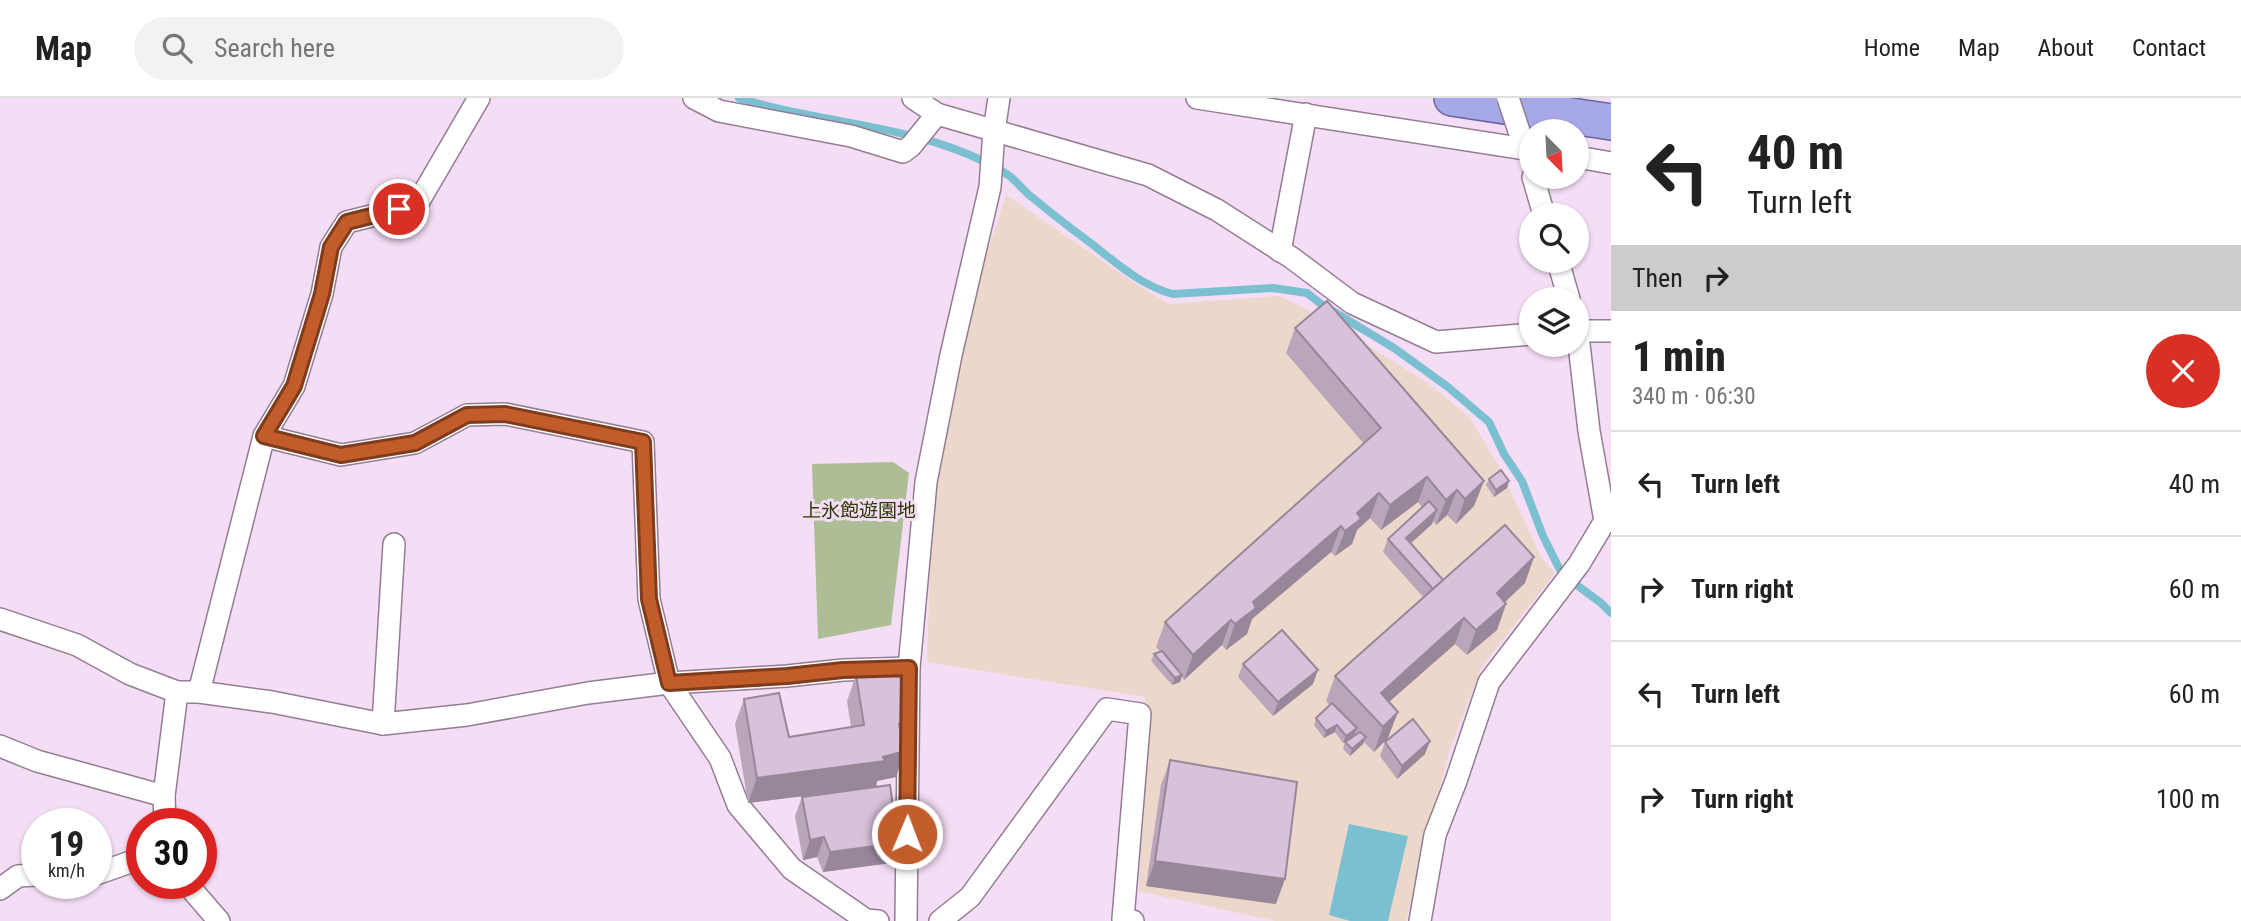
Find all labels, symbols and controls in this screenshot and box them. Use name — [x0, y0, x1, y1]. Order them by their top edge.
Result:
search box — [134, 17, 624, 80]
text: Map — [35, 29, 92, 68]
icon: search — [158, 29, 196, 67]
text: Search here — [214, 33, 335, 63]
text: Home — [1864, 34, 1920, 62]
text: Map — [1958, 34, 2000, 62]
text: About — [2038, 34, 2094, 62]
text: Contact — [2132, 34, 2206, 62]
north arrow — [1519, 119, 1589, 189]
map controls — [1519, 119, 1589, 357]
text: 40 m — [1747, 124, 1844, 181]
icon: left — [1632, 126, 1723, 217]
pin — [369, 179, 429, 239]
text: Turn left — [1747, 183, 1852, 221]
icon: arrive — [380, 190, 418, 228]
button: search — [1519, 203, 1589, 273]
icon: right — [1697, 259, 1735, 297]
text: Then — [1632, 263, 1683, 293]
button: layers — [1519, 287, 1589, 357]
text: 1 min — [1632, 332, 1726, 381]
button: close — [2146, 334, 2220, 408]
text: 340 m · 06:30 — [1632, 383, 1756, 410]
icon: left — [1632, 465, 1670, 503]
text: Turn left — [1691, 469, 1780, 499]
text: 40 m — [2169, 469, 2220, 499]
park label: 上氷飽遊園地 — [802, 499, 916, 522]
icon: right — [1632, 570, 1670, 608]
text: Turn right — [1691, 574, 1793, 604]
text: 60 m — [2169, 574, 2220, 604]
icon: left — [1632, 675, 1670, 713]
text: Turn left — [1691, 679, 1780, 709]
text: 60 m — [2169, 679, 2220, 709]
icon: right — [1632, 780, 1670, 818]
text: Turn right — [1691, 784, 1793, 814]
text: 100 m — [2156, 784, 2220, 814]
position arrow — [870, 797, 944, 871]
speed limit sign: 30 — [126, 808, 217, 899]
text: 19 — [49, 824, 84, 865]
text: km/h — [48, 860, 85, 881]

